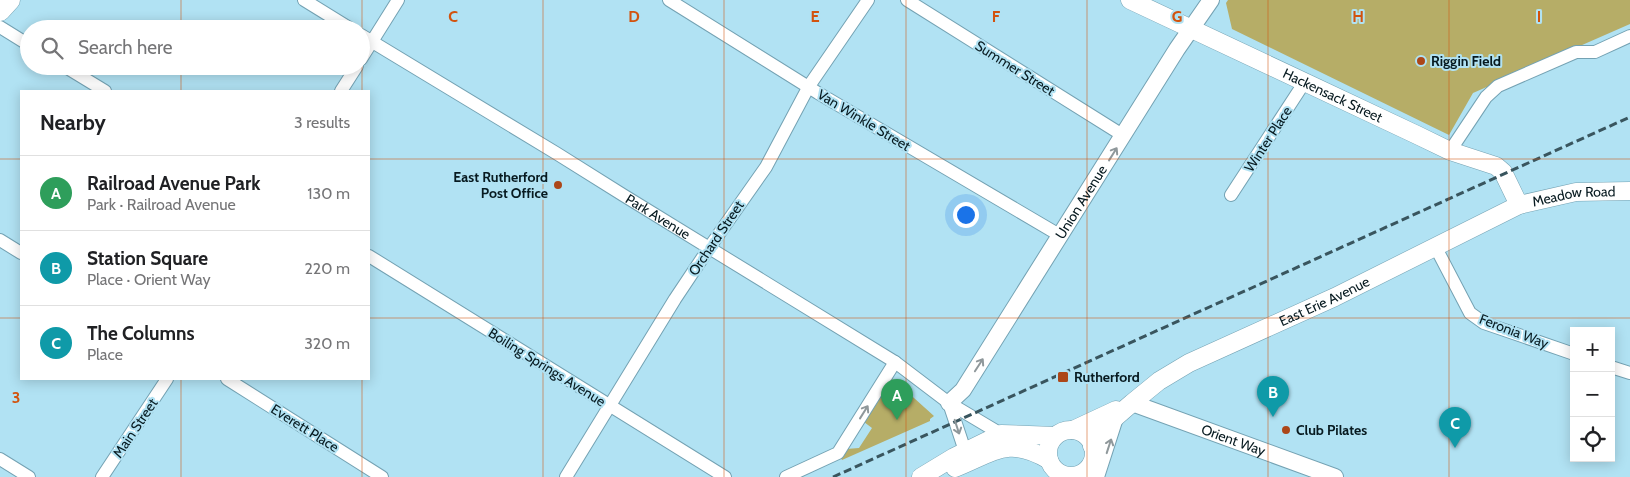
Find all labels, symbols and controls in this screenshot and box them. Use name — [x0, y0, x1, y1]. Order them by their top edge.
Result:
text: C — [448, 7, 458, 26]
text: D — [628, 7, 640, 26]
text: E — [810, 7, 820, 26]
text: F — [992, 7, 1001, 26]
text: G — [1172, 7, 1182, 26]
text: H — [1352, 7, 1364, 26]
text: I — [1537, 7, 1541, 26]
search box — [20, 20, 370, 75]
icon: search — [38, 34, 66, 62]
text: Search here — [78, 36, 172, 59]
street label: Summer Street — [972, 36, 1058, 100]
place label: Riggin Field — [1431, 52, 1501, 70]
marker: Riggin Field — [1415, 55, 1427, 67]
street label: Hackensack Street — [1280, 64, 1386, 127]
street label: Van Winkle Street — [814, 85, 914, 155]
street label: Winter Place — [1240, 103, 1296, 175]
text: Nearby — [40, 110, 106, 135]
text: 3 results — [294, 113, 350, 132]
one-way arrow — [1108, 147, 1118, 161]
street label: Union Avenue — [1051, 162, 1111, 242]
place label: East Rutherford Post Office — [453, 168, 548, 202]
text: Railroad Avenue Park — [87, 172, 261, 195]
marker: East Rutherford Post Office — [552, 179, 564, 191]
street label: Meadow Road — [1530, 182, 1616, 211]
text: A — [51, 184, 61, 203]
text: 130 m — [307, 184, 350, 203]
street label: Park Avenue — [622, 190, 694, 243]
text: Park · Railroad Avenue — [87, 195, 236, 214]
street label: Orchard Street — [684, 197, 748, 279]
your location — [953, 202, 979, 228]
text: Station Square — [87, 247, 208, 270]
text: B — [51, 259, 61, 278]
text: 220 m — [304, 259, 350, 278]
text: Place · Orient Way — [87, 270, 210, 289]
street label: East Erie Avenue — [1276, 272, 1373, 330]
street label: Feronia Way — [1477, 310, 1551, 352]
text: The Columns — [87, 322, 195, 345]
street label: Boiling Springs Avenue — [485, 324, 609, 410]
map controls — [1570, 327, 1615, 462]
button: + — [1570, 327, 1615, 372]
text: C — [51, 334, 61, 353]
text: 320 m — [304, 334, 350, 353]
text: Place — [87, 345, 123, 364]
one-way arrow — [974, 358, 984, 372]
place label: Rutherford — [1074, 368, 1140, 386]
marker: Rutherford — [1056, 370, 1070, 384]
button: − — [1570, 372, 1615, 417]
pin: B — [1257, 376, 1289, 417]
pin: A — [881, 379, 913, 420]
text: 3 — [12, 388, 20, 407]
street label: Main Street — [109, 395, 162, 461]
street label: Everett Place — [268, 400, 342, 456]
one-way arrow — [859, 405, 869, 419]
pin: C — [1439, 407, 1471, 448]
button: locate — [1570, 417, 1615, 462]
one-way arrow — [953, 419, 962, 435]
street label: Orient Way — [1199, 420, 1268, 460]
place label: Club Pilates — [1296, 421, 1367, 439]
marker: Club Pilates — [1280, 424, 1292, 436]
one-way arrow — [1104, 439, 1114, 455]

